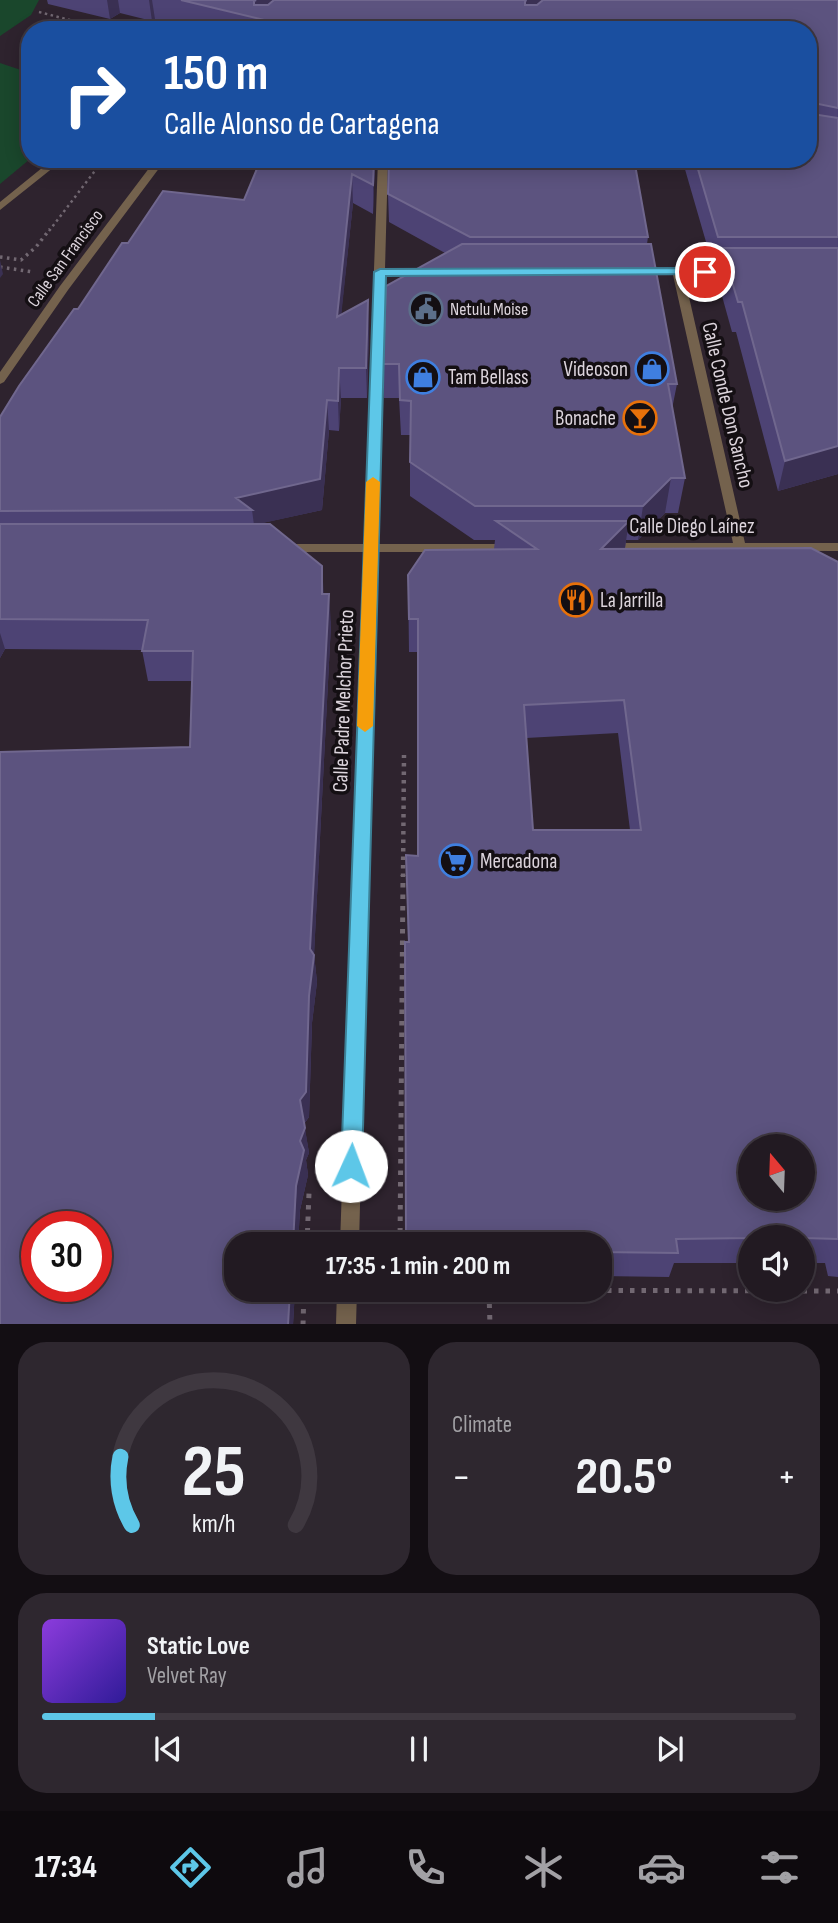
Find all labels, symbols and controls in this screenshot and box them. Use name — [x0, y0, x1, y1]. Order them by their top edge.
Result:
text: 150 m — [164, 45, 268, 104]
icon: right — [49, 49, 140, 140]
text: Calle Alonso de Cartagena — [164, 105, 440, 144]
street label: Calle San Francisco — [23, 205, 108, 311]
pin — [675, 242, 735, 302]
icon: arrive — [686, 253, 724, 291]
public building icon: Netulu Moise — [407, 290, 445, 328]
place label: Netulu Moise — [450, 299, 528, 320]
street label: Calle Conde Don Sancho — [696, 320, 759, 490]
shop icon: Videoson — [633, 350, 671, 388]
place label: Videoson — [563, 357, 628, 382]
shop icon: Tam Bellass — [404, 358, 442, 396]
place label: Tam Bellass — [448, 365, 529, 390]
bar icon: Bonache — [621, 399, 659, 437]
place label: Bonache — [555, 406, 616, 431]
street label: Calle Diego Laínez — [629, 514, 755, 539]
restaurant icon: La Jarrilla — [557, 581, 595, 619]
place label: La Jarrilla — [600, 588, 663, 613]
street label: Calle Padre Melchor Prieto — [328, 609, 359, 793]
supermarket icon: Mercadona — [437, 842, 475, 880]
place label: Mercadona — [480, 849, 557, 874]
position arrow — [314, 1129, 388, 1203]
north arrow — [738, 1134, 816, 1211]
map controls — [738, 1134, 815, 1302]
speed limit sign: 30 — [21, 1211, 112, 1302]
button: sound — [738, 1225, 815, 1302]
text: 17:35 · 1 min · 200 m — [326, 1251, 510, 1282]
text: Climate — [452, 1411, 512, 1439]
text: 25 — [182, 1429, 246, 1517]
text: 20.5° — [575, 1446, 673, 1509]
text: − — [452, 1455, 471, 1500]
text: + — [777, 1455, 796, 1500]
text: km/h — [192, 1508, 236, 1539]
text: Static Love — [147, 1631, 250, 1662]
text: Velvet Ray — [147, 1662, 227, 1690]
icon: previous — [149, 1730, 187, 1768]
icon: pause — [400, 1730, 438, 1768]
icon: next — [651, 1730, 689, 1768]
icon: directions — [166, 1843, 215, 1892]
icon: music — [283, 1843, 332, 1892]
icon: phone — [401, 1843, 450, 1892]
icon: climate — [519, 1843, 568, 1892]
icon: car — [637, 1843, 686, 1892]
icon: filters — [755, 1843, 804, 1892]
text: 17:34 — [34, 1848, 97, 1887]

